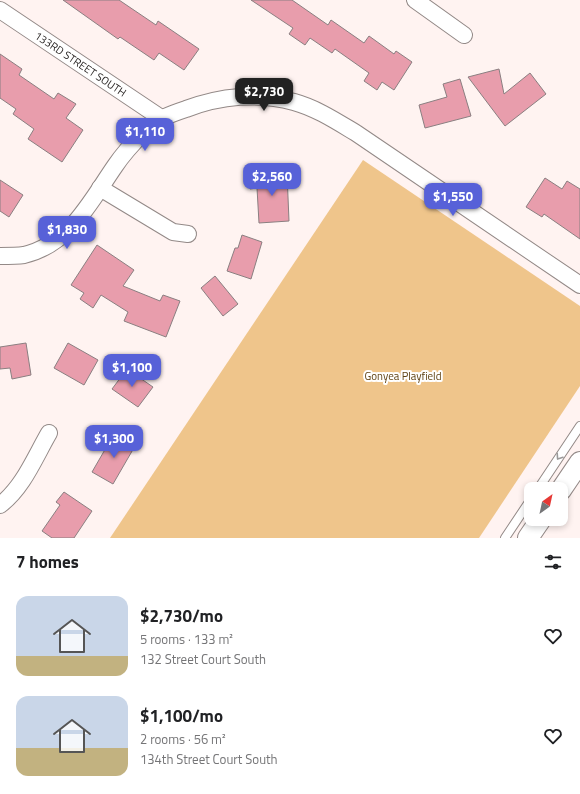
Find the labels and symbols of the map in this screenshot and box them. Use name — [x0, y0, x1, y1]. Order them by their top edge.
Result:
street label: 133RD STREET SOUTH — [32, 27, 130, 101]
pin: $2,730 — [231, 78, 297, 112]
pin: $1,110 — [112, 118, 178, 152]
pin: $2,560 — [239, 163, 305, 197]
pin: $1,550 — [420, 183, 486, 217]
pin: $1,830 — [34, 216, 100, 250]
pin: $1,100 — [99, 354, 165, 388]
park label: Gonyea Playfield — [365, 368, 442, 384]
pin: $1,300 — [81, 425, 147, 459]
one-way arrow — [557, 453, 564, 460]
north arrow — [524, 482, 568, 526]

